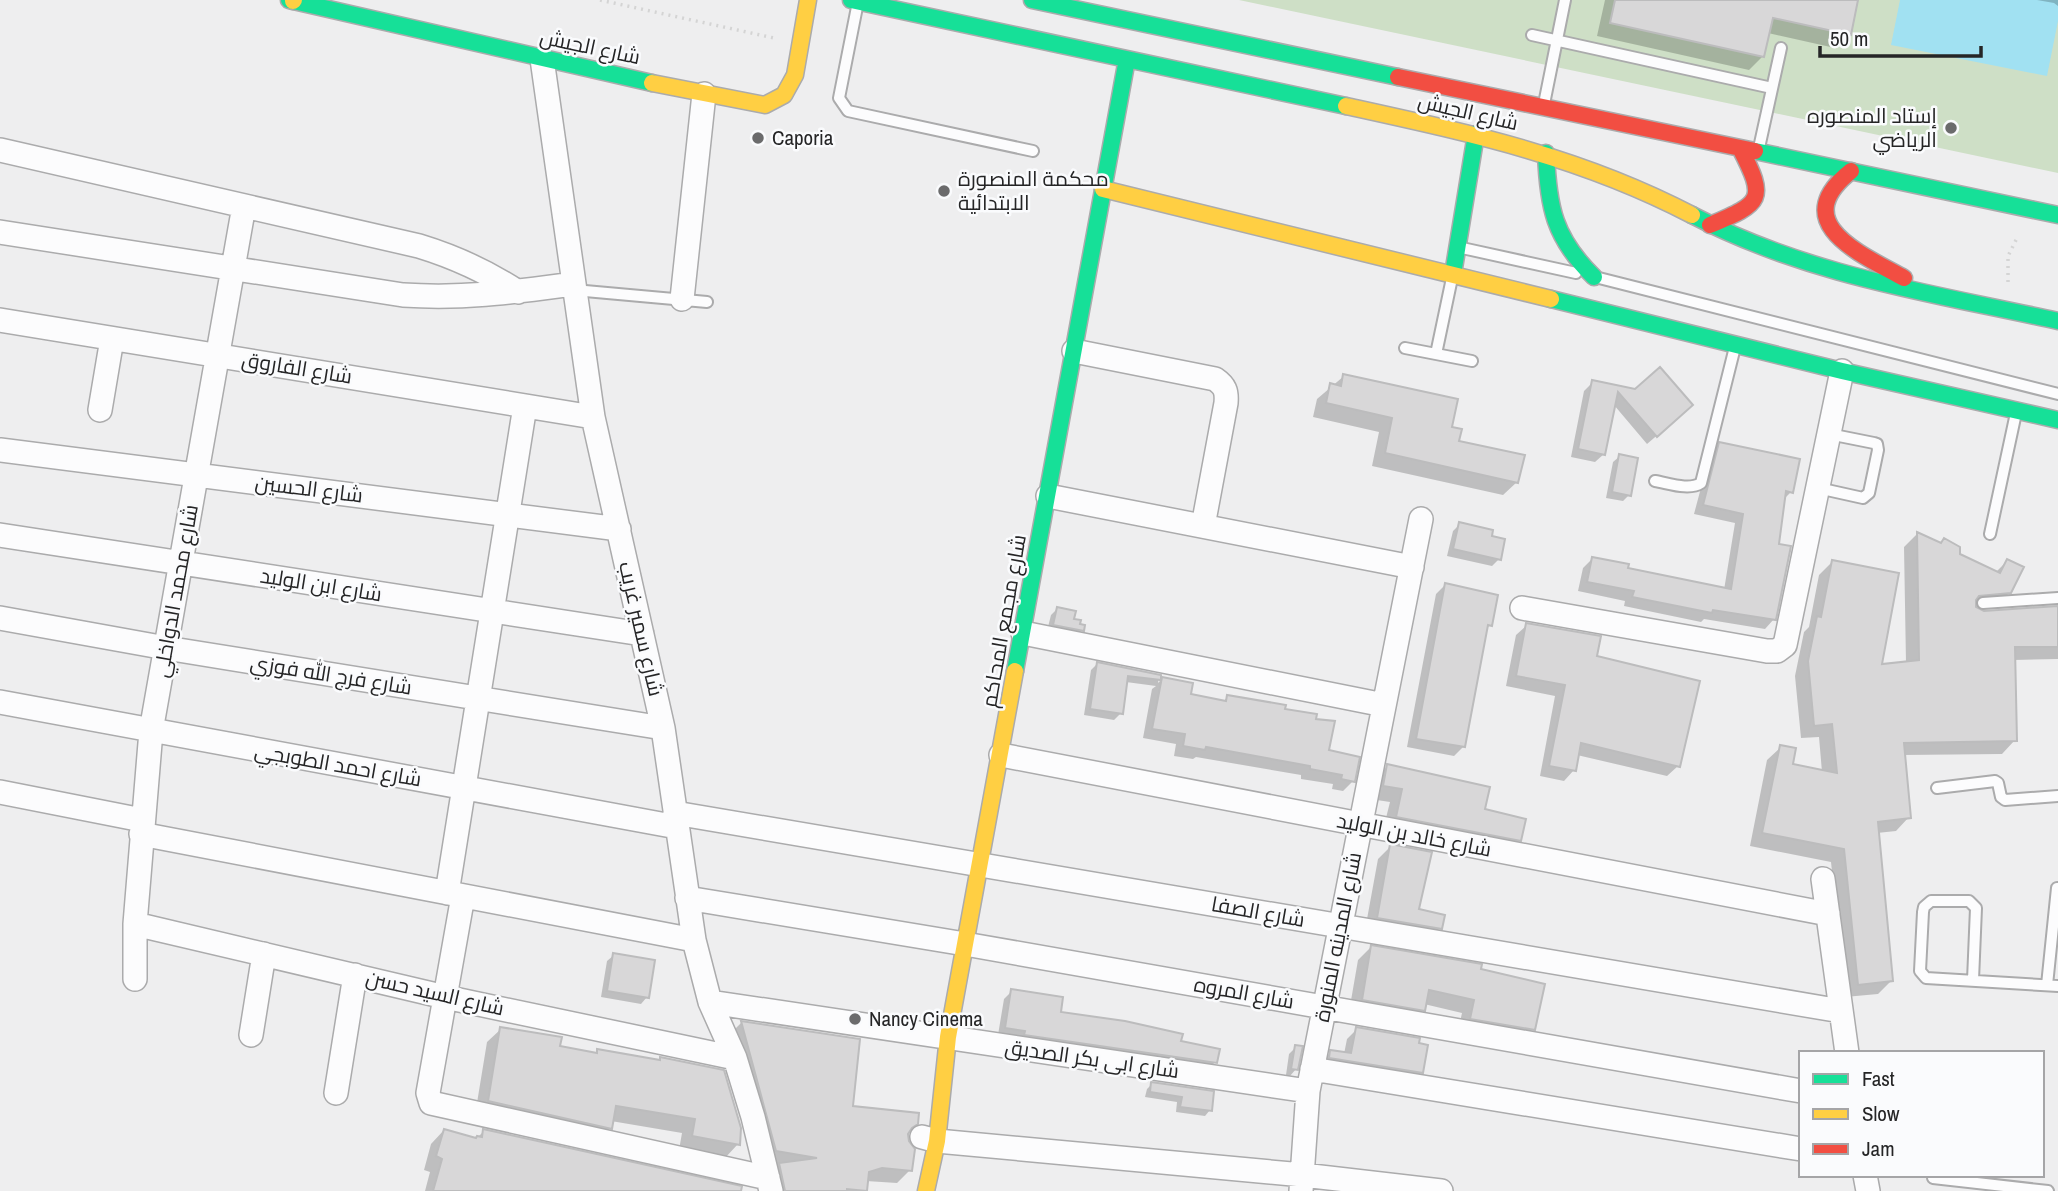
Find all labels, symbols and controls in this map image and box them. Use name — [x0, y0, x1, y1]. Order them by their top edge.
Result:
scale bar — [1820, 14, 1981, 58]
street label: شارع الجيش — [537, 22, 643, 71]
text: 50 m — [1830, 24, 1868, 53]
street label: شارع الجيش — [1415, 86, 1521, 137]
place label: إستاد المنصوره الرياضي — [1807, 101, 1937, 155]
marker: إستاد المنصوره الرياضي — [1943, 120, 1959, 136]
place label: Caporia — [772, 123, 834, 152]
marker: Caporia — [750, 130, 766, 146]
place label: محكمة المنصورة الابتدائية — [958, 164, 1109, 217]
marker: محكمة المنصورة الابتدائية — [936, 183, 952, 199]
street label: شارع الفاروق — [240, 344, 354, 391]
street label: شارع الحسين — [253, 468, 365, 510]
street label: شارع محمد الدواخلي — [146, 502, 207, 680]
street label: شارع مجمع المحاكم — [974, 532, 1033, 710]
street label: شارع سمير غريب — [612, 559, 671, 699]
street label: شارع ابن الوليد — [258, 561, 384, 608]
street label: شارع فرج الله فوزي — [248, 647, 414, 704]
street label: شارع احمد الطوبجي — [252, 736, 424, 795]
street label: شارع خالد بن الوليد — [1334, 805, 1494, 864]
street label: شارع المدينه المنورة — [1307, 849, 1368, 1024]
street label: شارع الصفا — [1209, 889, 1307, 934]
street label: شارع السيد حسن — [363, 963, 507, 1023]
street label: شارع المروه — [1192, 969, 1296, 1016]
place label: Nancy Cinema — [869, 1004, 983, 1033]
marker: Nancy Cinema — [847, 1011, 863, 1027]
street label: شارع ابى بكر الصديق — [1003, 1032, 1181, 1085]
legend — [1799, 1051, 2044, 1177]
text: Fast — [1862, 1064, 1895, 1093]
text: Slow — [1862, 1099, 1900, 1128]
text: Jam — [1862, 1134, 1895, 1163]

